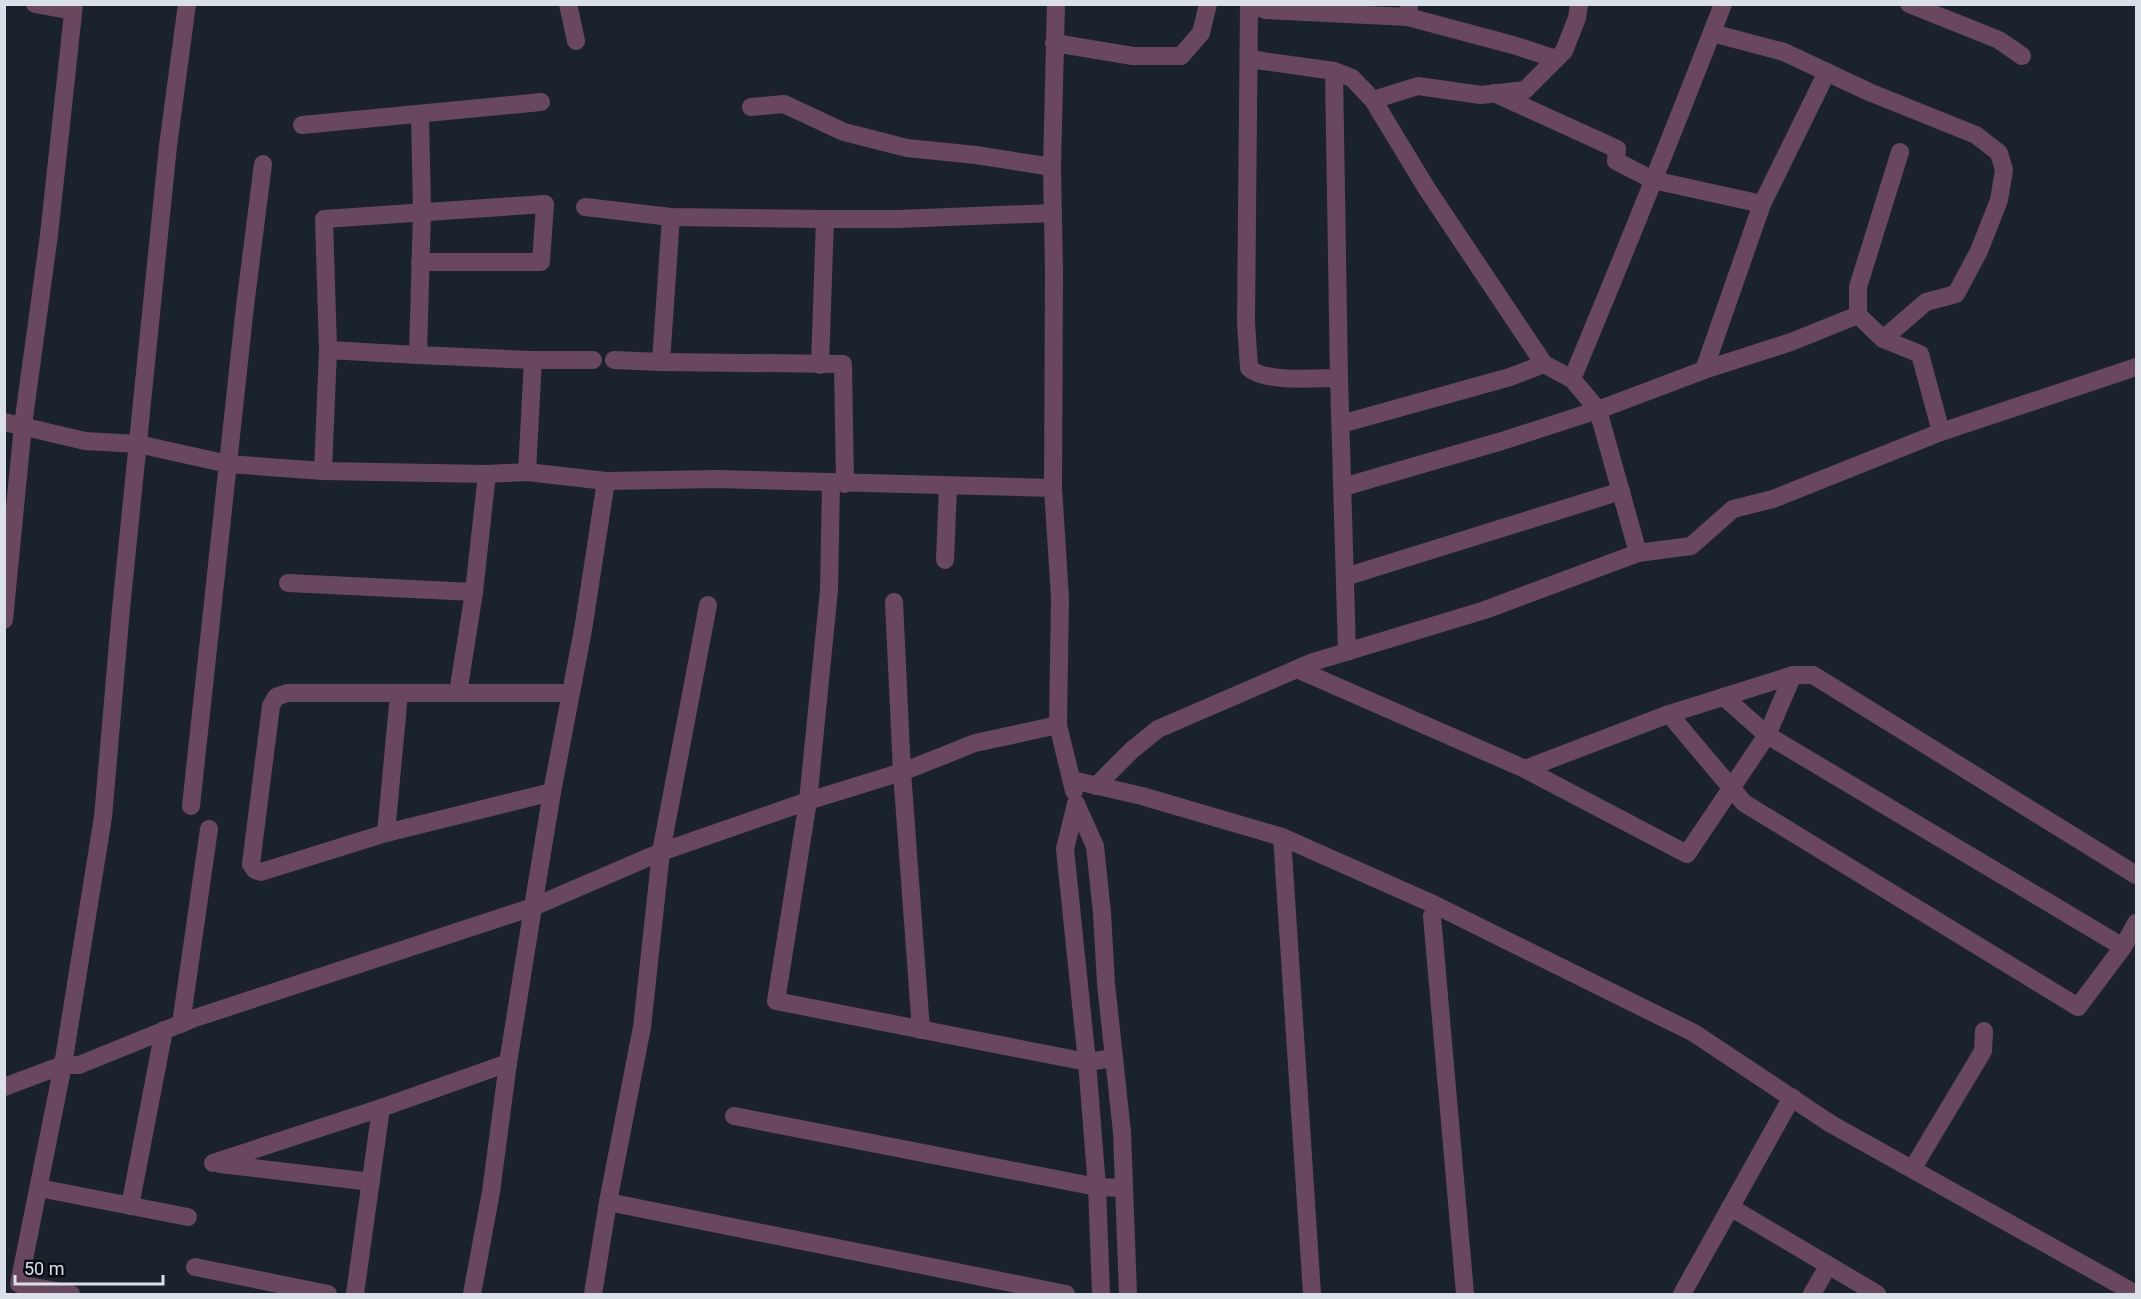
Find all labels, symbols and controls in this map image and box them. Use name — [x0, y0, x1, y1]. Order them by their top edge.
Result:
scale bar — [15, 1248, 164, 1286]
text: 50 m — [24, 1258, 64, 1279]

